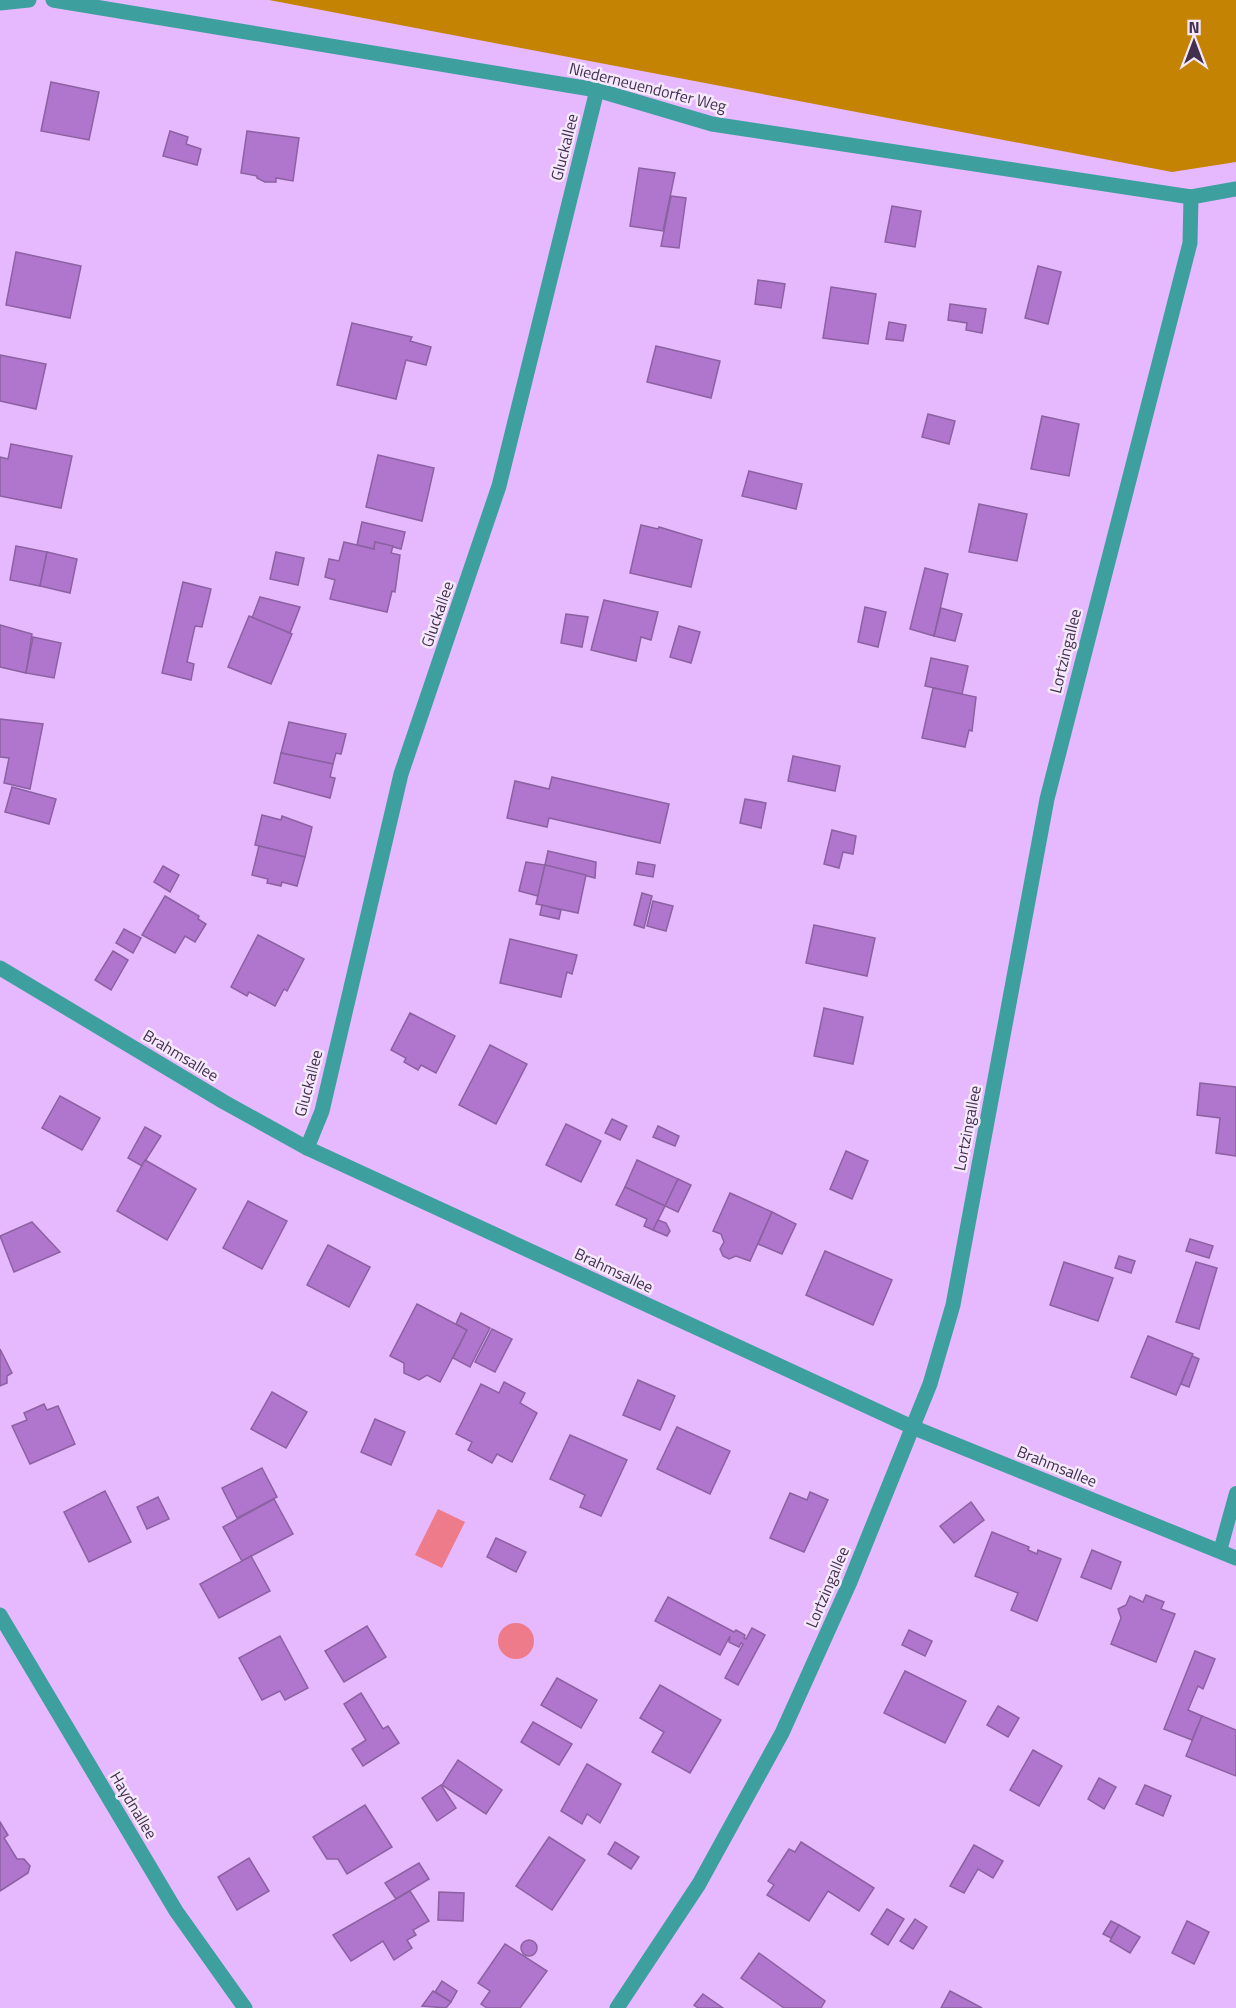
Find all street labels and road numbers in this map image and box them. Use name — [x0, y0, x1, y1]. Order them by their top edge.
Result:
street label: Niederneuendorfer Weg — [567, 56, 729, 118]
street label: Gluckallee — [544, 111, 584, 183]
street label: Gluckallee — [415, 578, 459, 650]
street label: Lortzingallee — [1043, 606, 1087, 696]
street label: Brahmsallee — [139, 1023, 223, 1087]
street label: Gluckallee — [288, 1047, 328, 1119]
street label: Lortzingallee — [947, 1083, 987, 1173]
street label: Brahmsallee — [571, 1241, 657, 1299]
street label: Brahmsallee — [1013, 1439, 1101, 1493]
street label: Lortzingallee — [799, 1543, 855, 1631]
street label: Haydnallee — [104, 1767, 164, 1843]

